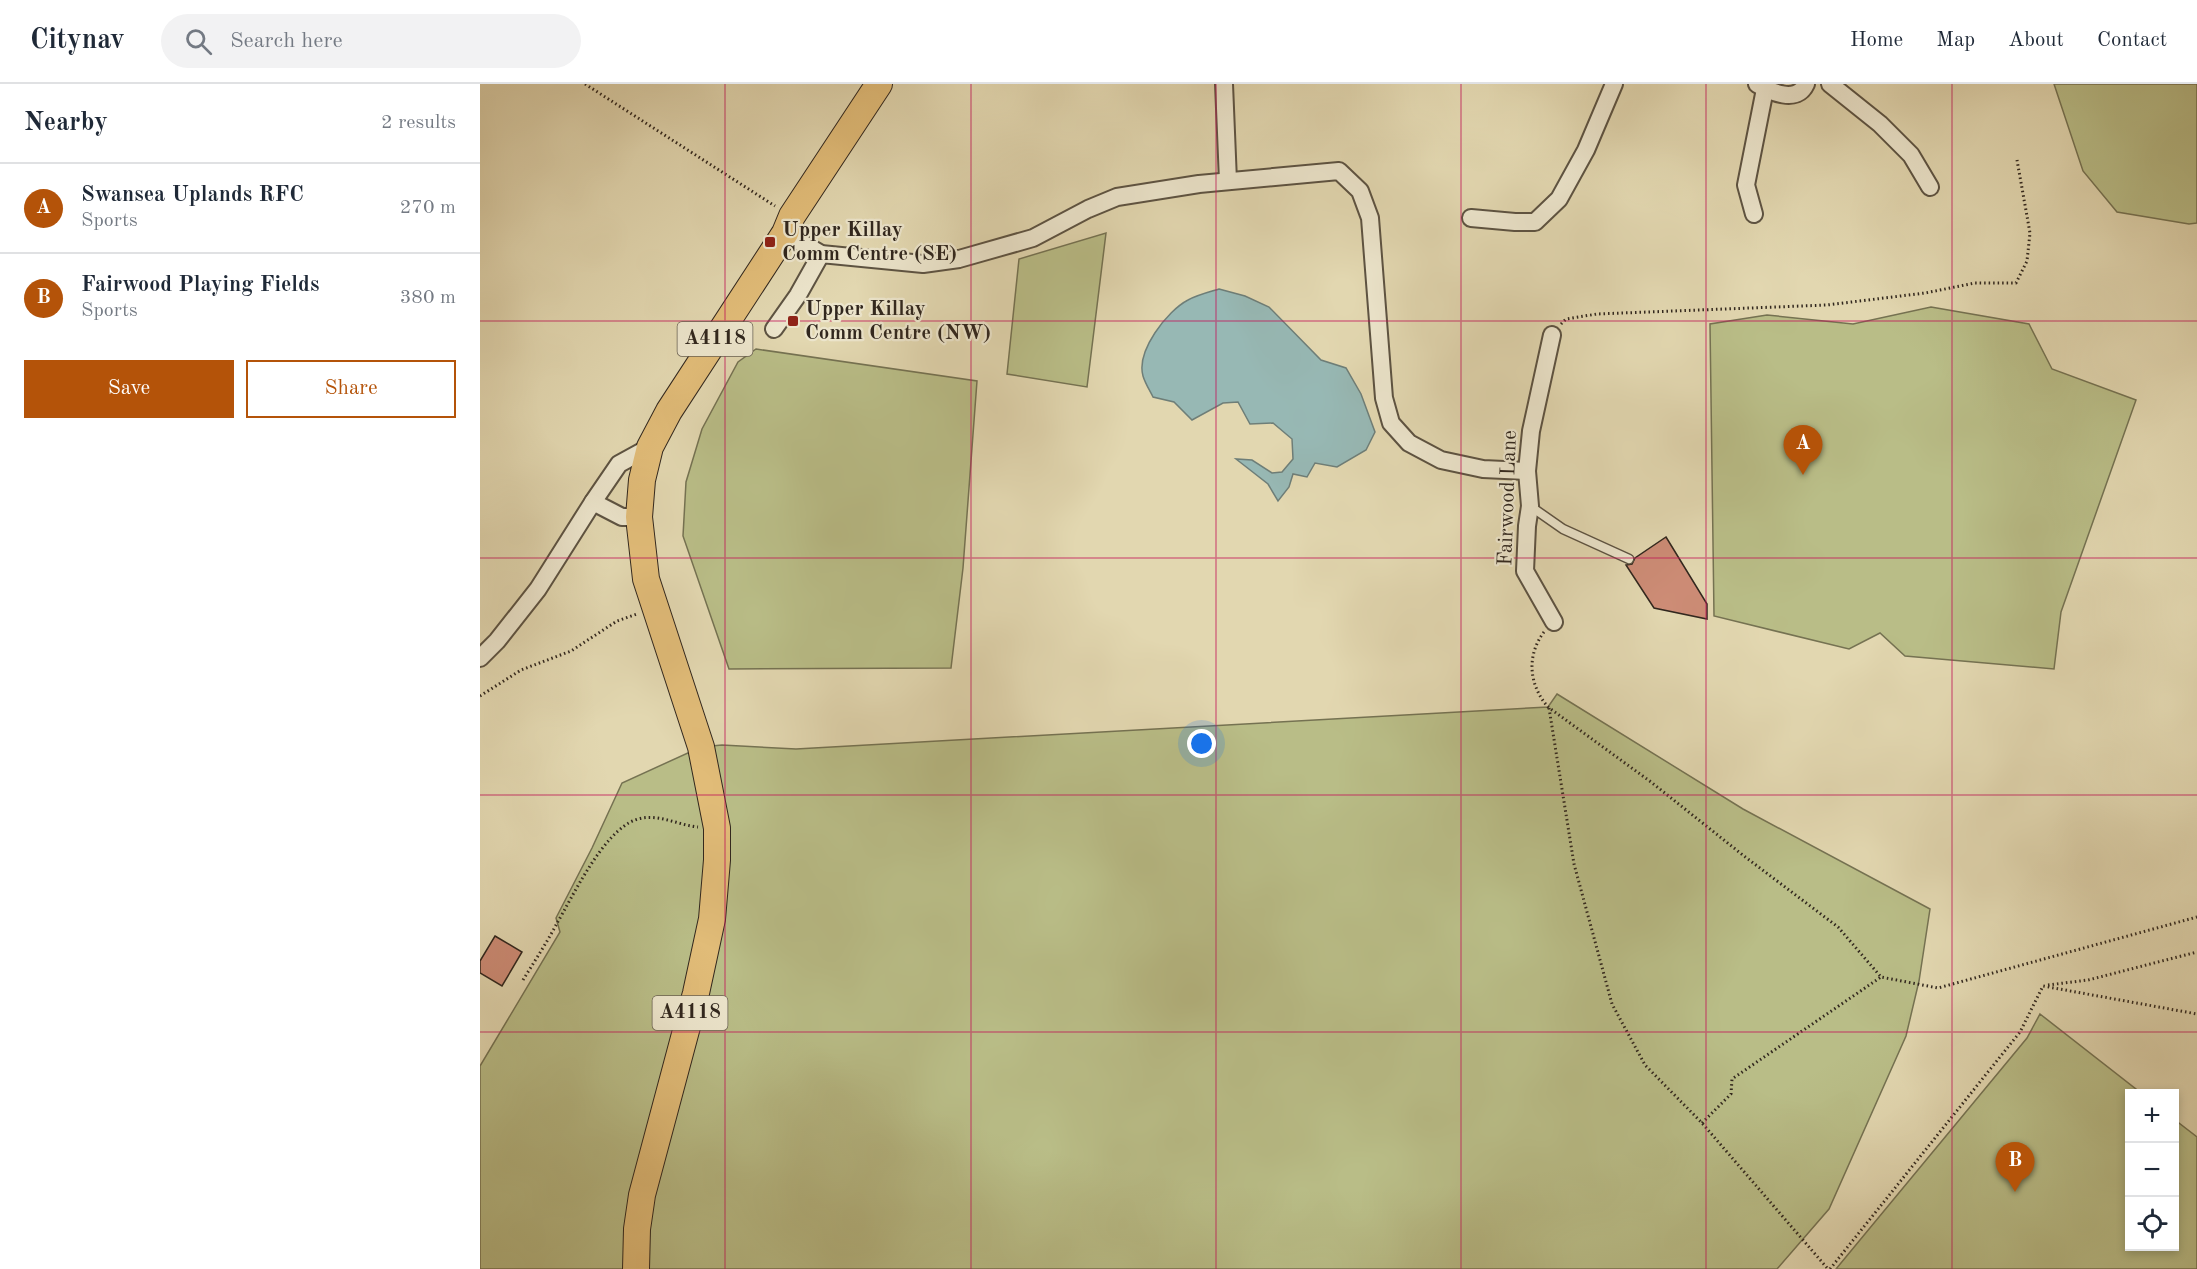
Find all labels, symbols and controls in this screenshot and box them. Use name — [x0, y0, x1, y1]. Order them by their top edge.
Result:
search box — [161, 14, 581, 68]
icon: search — [182, 25, 215, 58]
text: Citynav — [30, 27, 125, 55]
text: Search here — [230, 30, 343, 52]
text: Home — [1850, 30, 1903, 51]
text: Map — [1936, 30, 1975, 51]
text: About — [2008, 30, 2064, 51]
text: Contact — [2097, 30, 2167, 51]
text: Nearby — [24, 110, 108, 136]
text: 2 results — [381, 113, 456, 133]
text: Swansea Uplands RFC — [81, 184, 304, 206]
text: A — [36, 198, 51, 218]
text: 270 m — [400, 198, 456, 218]
text: Sports — [81, 211, 138, 231]
place label: Upper Killay Comm Centre (SE) — [782, 220, 957, 265]
marker: Upper Killay Comm Centre (SE) — [763, 235, 777, 249]
text: Fairwood Playing Fields — [81, 274, 319, 296]
text: B — [36, 288, 51, 308]
text: 380 m — [400, 288, 456, 308]
place label: Upper Killay Comm Centre (NW) — [805, 299, 991, 344]
text: Sports — [81, 301, 138, 321]
marker: Upper Killay Comm Centre (NW) — [786, 314, 800, 328]
road number: A4118 — [678, 322, 752, 356]
button: Save — [24, 360, 234, 418]
button: Share — [246, 360, 456, 418]
pin: A — [1784, 426, 1822, 475]
street label: Fairwood Lane — [1495, 430, 1521, 566]
your location — [1187, 729, 1216, 758]
road number: A4118 — [652, 996, 728, 1030]
map controls — [2125, 1089, 2179, 1251]
button: + — [2125, 1089, 2179, 1143]
pin: B — [1996, 1142, 2035, 1192]
button: − — [2125, 1143, 2179, 1197]
button: locate — [2125, 1197, 2179, 1251]

